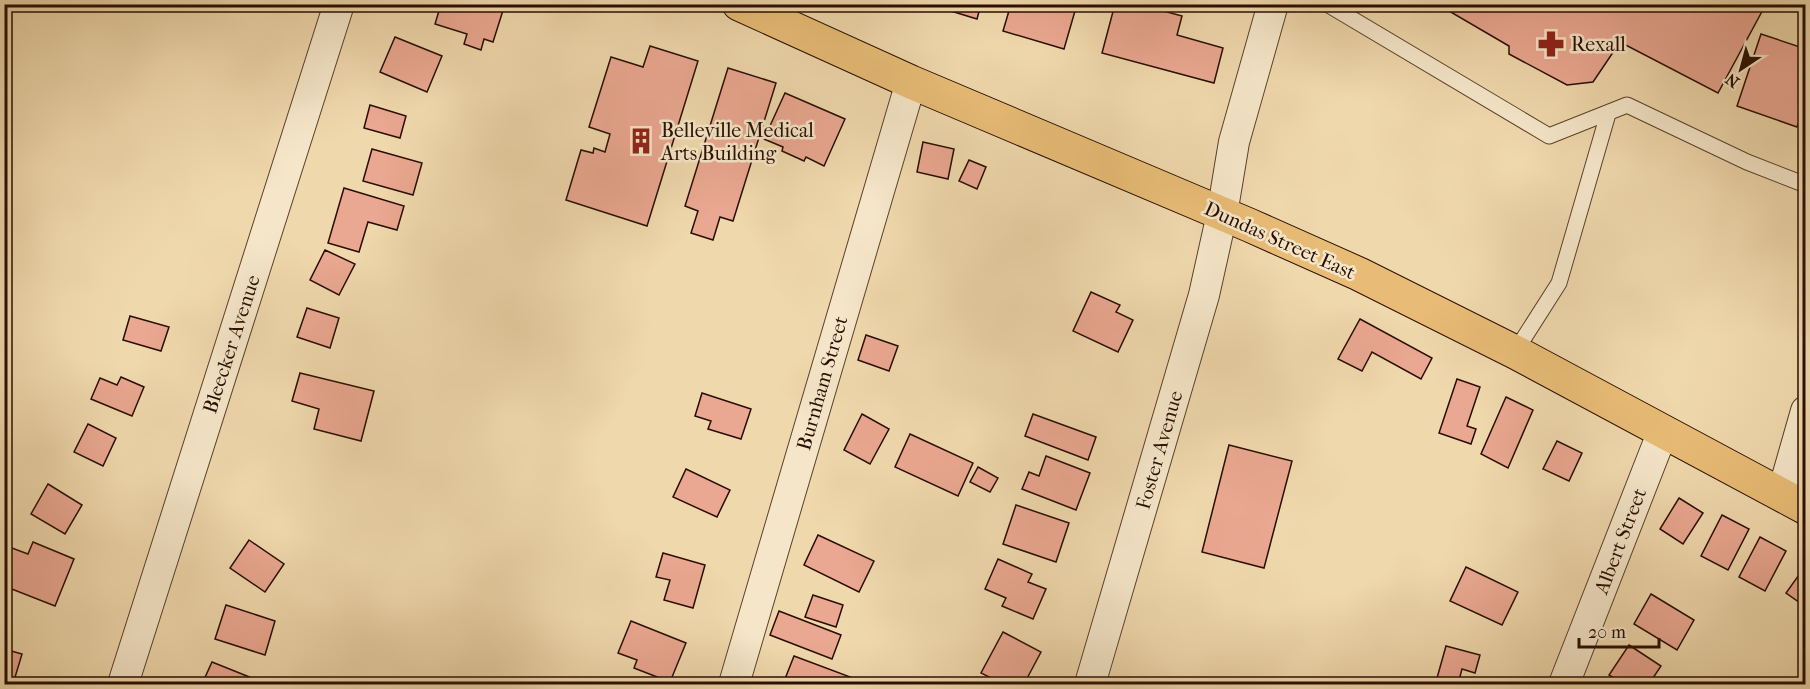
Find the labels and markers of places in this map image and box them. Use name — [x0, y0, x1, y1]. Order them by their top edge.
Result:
pharmacy icon: Rexall — [1536, 29, 1566, 59]
place label: Rexall — [1571, 33, 1626, 56]
place label: Belleville Medical Arts Building — [660, 119, 814, 165]
building icon: Belleville Medical Arts Building — [626, 126, 656, 156]

